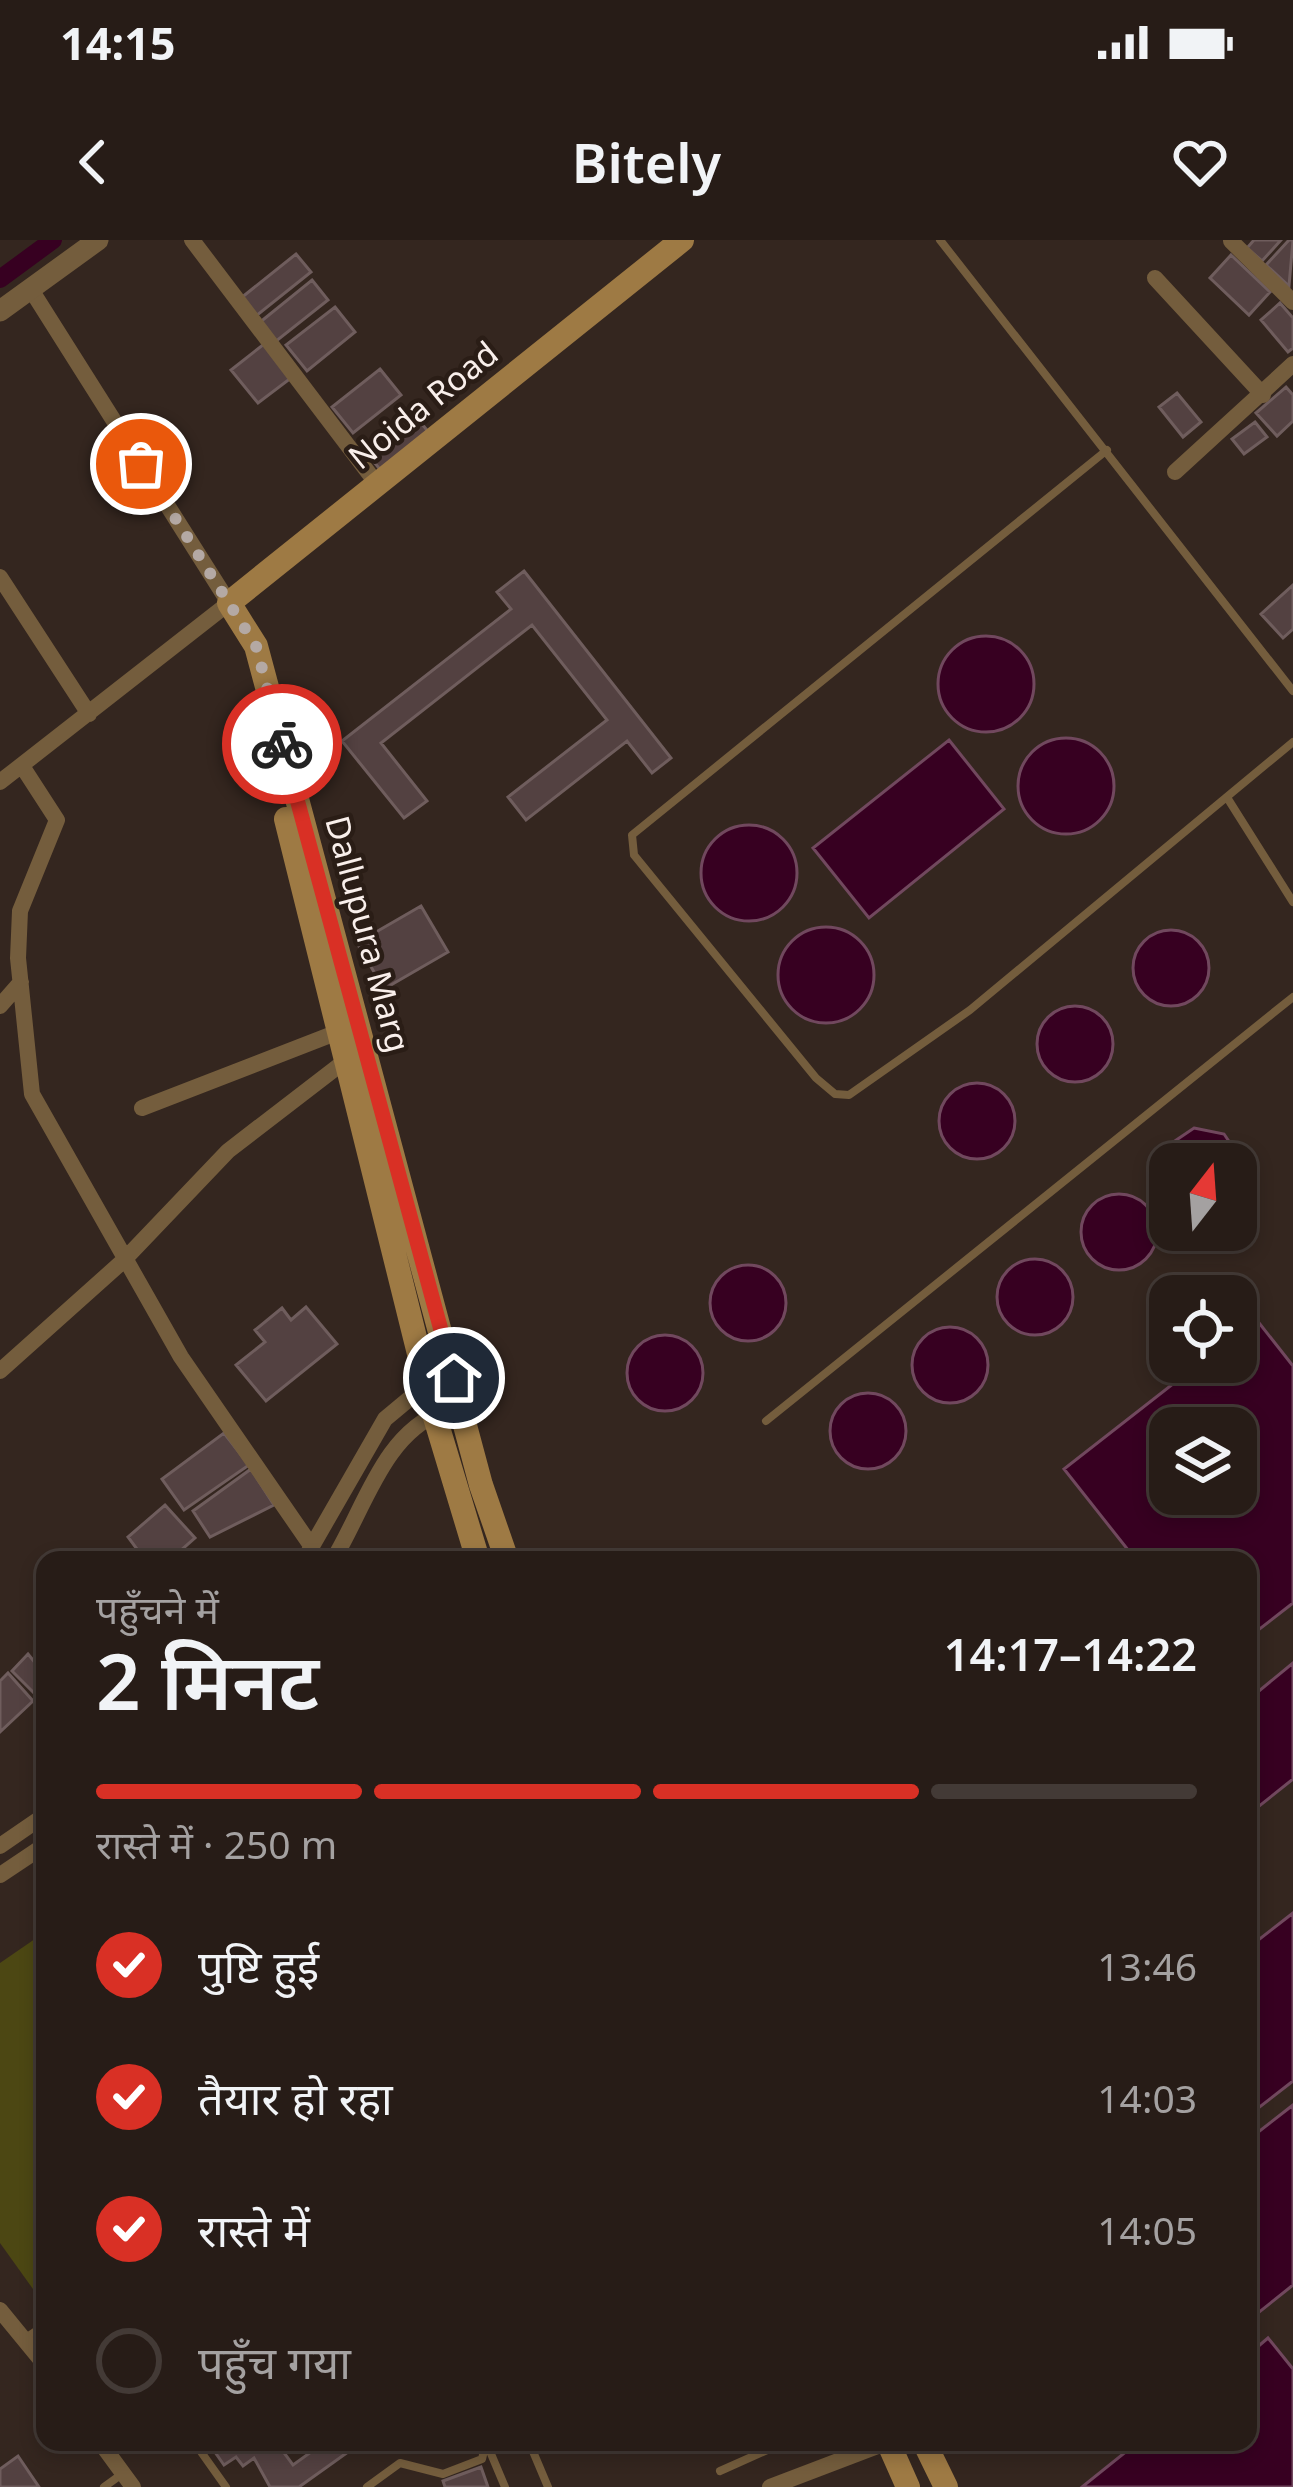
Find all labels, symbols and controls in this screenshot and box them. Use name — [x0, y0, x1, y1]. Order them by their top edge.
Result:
text: 14:15 — [60, 12, 176, 73]
text: Bitely — [572, 125, 721, 199]
icon: back — [60, 129, 126, 195]
icon: heart — [1167, 129, 1233, 195]
street label: Noida Road — [338, 330, 507, 479]
pin — [90, 413, 192, 515]
icon: bag — [108, 431, 174, 497]
courier — [222, 684, 342, 804]
icon: bike — [249, 711, 315, 777]
street label: Dallupura Marg — [315, 811, 422, 1057]
north arrow — [1149, 1143, 1257, 1251]
map controls — [1149, 1143, 1257, 1515]
button: locate — [1149, 1275, 1257, 1383]
pin — [403, 1327, 505, 1429]
icon: home — [421, 1345, 487, 1411]
button: layers — [1149, 1407, 1257, 1515]
text: पहुँचने में — [96, 1582, 219, 1635]
text: 14:17–14:22 — [944, 1623, 1197, 1684]
text: 2 मिनट — [96, 1627, 319, 1733]
text: रास्ते में · 250 m — [96, 1817, 337, 1870]
icon: check — [96, 1932, 162, 1998]
text: पुष्टि हुई — [198, 1935, 319, 1996]
text: 13:46 — [1097, 1939, 1197, 1992]
icon: check — [96, 2064, 162, 2130]
text: तैयार हो रहा — [198, 2067, 393, 2128]
text: 14:03 — [1097, 2071, 1197, 2124]
icon: check — [96, 2196, 162, 2262]
text: रास्ते में — [198, 2199, 310, 2260]
text: 14:05 — [1097, 2203, 1197, 2256]
text: पहुँच गया — [198, 2331, 351, 2392]

